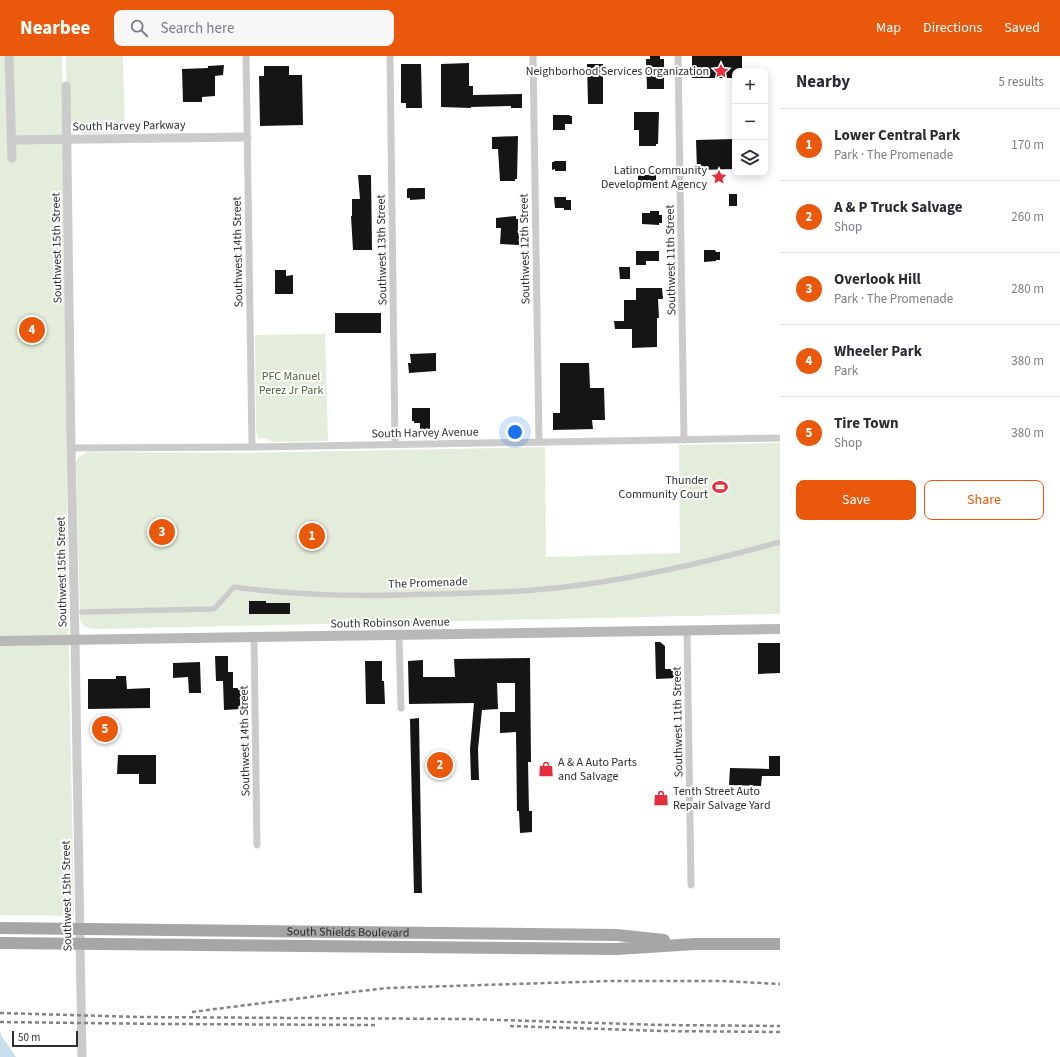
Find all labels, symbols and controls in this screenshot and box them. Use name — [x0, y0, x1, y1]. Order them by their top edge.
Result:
search box — [114, 10, 394, 46]
text: Nearbee — [20, 15, 90, 42]
icon: search — [128, 17, 150, 39]
text: Search here — [160, 18, 234, 39]
text: Map — [876, 18, 901, 38]
text: Directions — [923, 18, 982, 38]
text: Saved — [1004, 18, 1040, 38]
place icon: Neighborhood Services Organization — [712, 62, 730, 80]
place label: Neighborhood Services Organization — [526, 63, 709, 80]
map controls — [732, 68, 768, 176]
button: + — [732, 68, 768, 104]
text: Nearby — [796, 70, 850, 94]
text: 5 results — [999, 73, 1044, 91]
button: − — [732, 104, 768, 140]
street label: South Harvey Parkway — [72, 117, 186, 135]
text: Lower Central Park — [834, 125, 960, 146]
text: 1 — [806, 136, 812, 154]
text: 170 m — [1011, 136, 1044, 154]
button: layers — [732, 140, 768, 176]
text: Park · The Promenade — [834, 146, 953, 164]
place label: Latino Community Development Agency — [601, 162, 707, 193]
place icon: Latino Community Development Agency — [710, 168, 728, 186]
street label: Southwest 15th Street — [48, 192, 66, 304]
street label: Southwest 12th Street — [516, 193, 534, 305]
street label: Southwest 13th Street — [373, 194, 391, 306]
street label: Southwest 14th Street — [229, 196, 247, 308]
text: A & P Truck Salvage — [834, 197, 962, 218]
street label: Southwest 11th Street — [662, 204, 680, 316]
text: 2 — [806, 208, 812, 226]
text: 260 m — [1011, 208, 1044, 226]
text: Shop — [834, 218, 862, 236]
text: Overlook Hill — [834, 269, 921, 290]
text: 3 — [806, 280, 812, 298]
text: 280 m — [1011, 280, 1044, 298]
text: Park · The Promenade — [834, 290, 953, 308]
pin: 4 — [19, 315, 45, 345]
text: Wheeler Park — [834, 341, 922, 362]
text: 4 — [806, 352, 812, 370]
text: 380 m — [1011, 352, 1044, 370]
text: Park — [834, 362, 858, 380]
park label: PFC Manuel Perez Jr Park — [259, 368, 323, 399]
text: Tire Town — [834, 413, 899, 434]
your location — [505, 422, 525, 442]
street label: South Harvey Avenue — [371, 424, 479, 442]
text: 5 — [806, 424, 812, 442]
text: 380 m — [1011, 424, 1044, 442]
text: Shop — [834, 434, 862, 452]
place label: Thunder Community Court — [619, 472, 709, 503]
sports icon: Thunder Community Court — [711, 478, 729, 496]
button: Save — [796, 480, 916, 520]
button: Share — [924, 480, 1044, 520]
street label: Southwest 15th Street — [53, 516, 71, 628]
pin: 3 — [149, 517, 175, 547]
pin: 1 — [299, 521, 325, 551]
street label: The Promenade — [388, 573, 468, 593]
street label: South Robinson Avenue — [330, 613, 450, 633]
street label: Southwest 11th Street — [669, 666, 687, 778]
street label: Southwest 14th Street — [236, 685, 254, 797]
pin: 5 — [92, 714, 118, 744]
pin: 2 — [427, 750, 453, 780]
place label: A & A Auto Parts and Salvage — [558, 754, 637, 785]
shop icon: A & A Auto Parts and Salvage — [537, 760, 555, 778]
place label: Tenth Street Auto Repair Salvage Yard — [673, 783, 771, 814]
shop icon: Tenth Street Auto Repair Salvage Yard — [652, 789, 670, 807]
street label: Southwest 15th Street — [58, 840, 76, 952]
street label: South Shields Boulevard — [286, 923, 409, 941]
scale bar — [12, 1029, 78, 1048]
text: 50 m — [18, 1030, 40, 1045]

